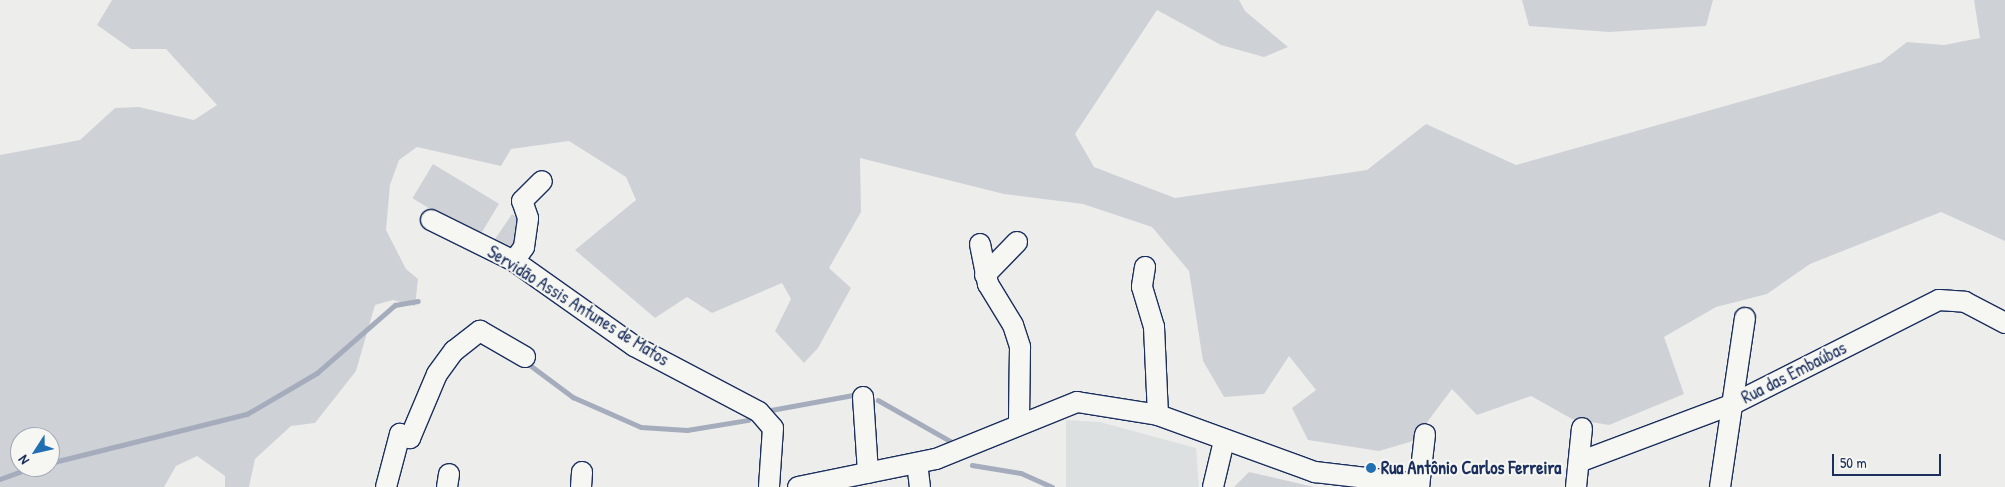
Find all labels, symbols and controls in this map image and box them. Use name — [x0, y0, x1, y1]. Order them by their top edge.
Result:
street label: Servidão Assis Antunes de Matos — [483, 241, 673, 371]
street label: Rua das Embaúbas — [1738, 337, 1850, 409]
north arrow — [10, 427, 60, 477]
scale bar — [1835, 444, 1944, 476]
text: N — [13, 452, 33, 469]
text: 50 m — [1840, 452, 1867, 473]
place label: Rua Antônio Carlos Ferreira — [1381, 457, 1561, 479]
marker: Rua Antônio Carlos Ferreira — [1365, 462, 1377, 474]

